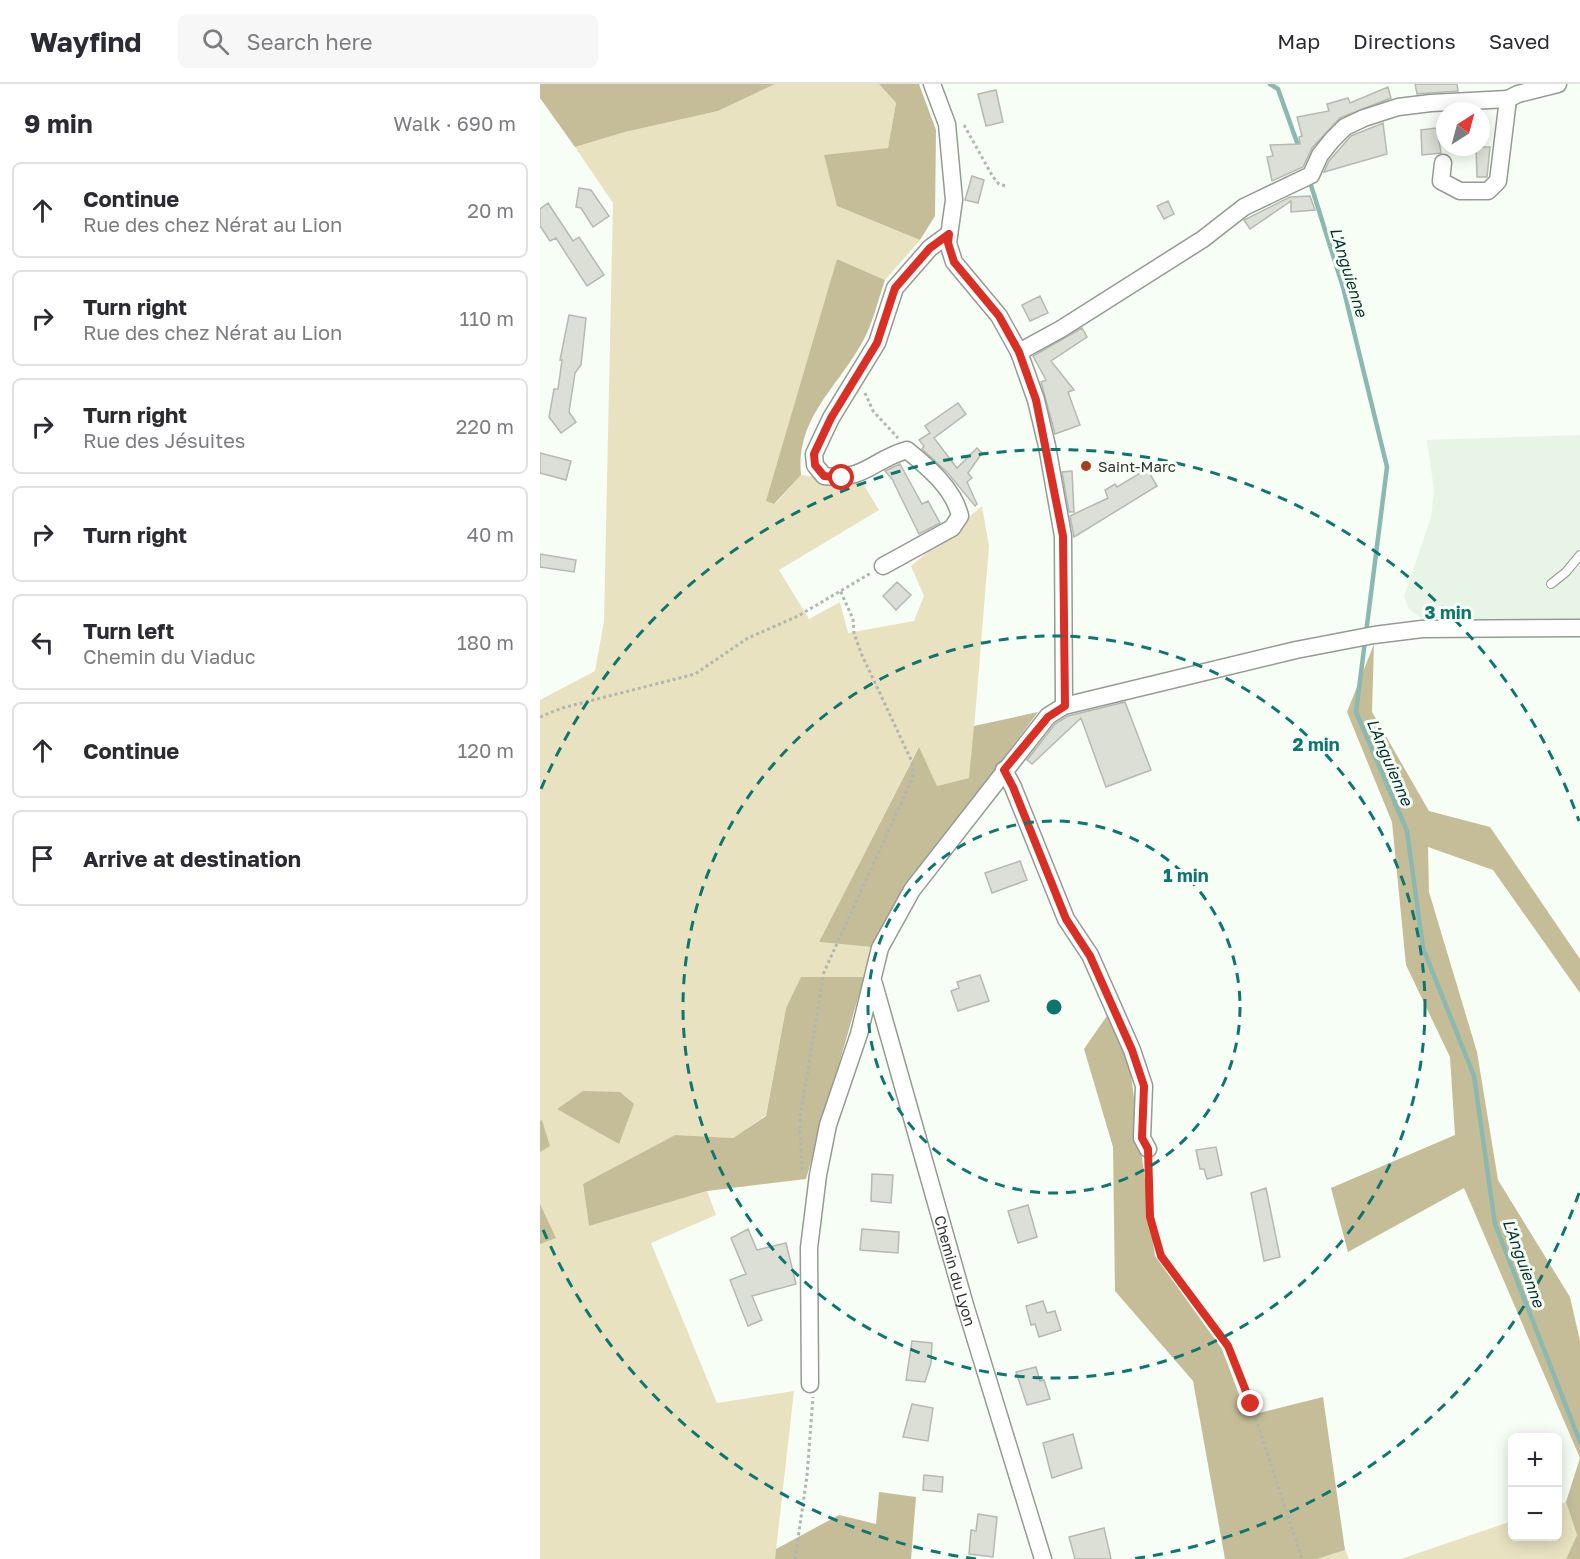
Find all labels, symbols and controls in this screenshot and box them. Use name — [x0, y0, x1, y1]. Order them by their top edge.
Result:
search box — [178, 14, 598, 68]
text: Wayfind — [30, 25, 142, 58]
icon: search — [199, 25, 232, 58]
text: Search here — [247, 28, 373, 55]
text: Map — [1277, 28, 1320, 54]
text: Directions — [1353, 28, 1456, 54]
text: Saved — [1489, 28, 1550, 54]
north arrow — [1436, 102, 1490, 156]
text: 9 min — [24, 108, 93, 139]
text: Walk · 690 m — [393, 111, 516, 135]
text: Continue — [83, 185, 179, 212]
icon: ahead — [26, 194, 59, 227]
text: 20 m — [467, 198, 514, 222]
text: Rue des chez Nérat au Lion — [83, 212, 342, 236]
water label: L'Anguienne — [1326, 225, 1373, 321]
text: Turn right — [83, 293, 187, 320]
icon: right — [26, 302, 59, 335]
text: 110 m — [460, 306, 514, 330]
text: Rue des chez Nérat au Lion — [83, 320, 342, 344]
text: Turn right — [83, 401, 187, 428]
icon: right — [26, 410, 59, 443]
text: 220 m — [456, 414, 514, 438]
text: Rue des Jésuites — [83, 428, 245, 452]
place label: Saint-Marc — [1098, 457, 1176, 475]
marker: Saint-Marc — [1079, 459, 1093, 473]
route start — [828, 464, 854, 490]
icon: right — [26, 518, 59, 551]
text: Turn right — [83, 521, 187, 548]
text: 40 m — [467, 522, 514, 546]
text: 3 min — [1424, 601, 1472, 623]
text: Turn left — [83, 617, 174, 644]
icon: left — [26, 626, 59, 659]
text: 180 m — [457, 630, 514, 654]
text: Chemin du Viaduc — [83, 644, 256, 668]
water label: L'Anguienne — [1363, 716, 1418, 810]
text: 2 min — [1292, 733, 1340, 755]
icon: ahead — [26, 734, 59, 767]
text: Continue — [83, 737, 179, 764]
text: 120 m — [458, 738, 514, 762]
icon: arrive — [26, 842, 59, 875]
text: Arrive at destination — [83, 845, 301, 872]
text: 1 min — [1163, 864, 1209, 886]
centre of rings — [1044, 997, 1064, 1017]
street label: Chemin du Lyon — [931, 1213, 980, 1328]
water label: L'Anguienne — [1499, 1216, 1550, 1311]
route end — [1237, 1390, 1263, 1416]
map controls — [1508, 1433, 1562, 1541]
button: + — [1508, 1433, 1562, 1487]
button: − — [1508, 1487, 1562, 1541]

